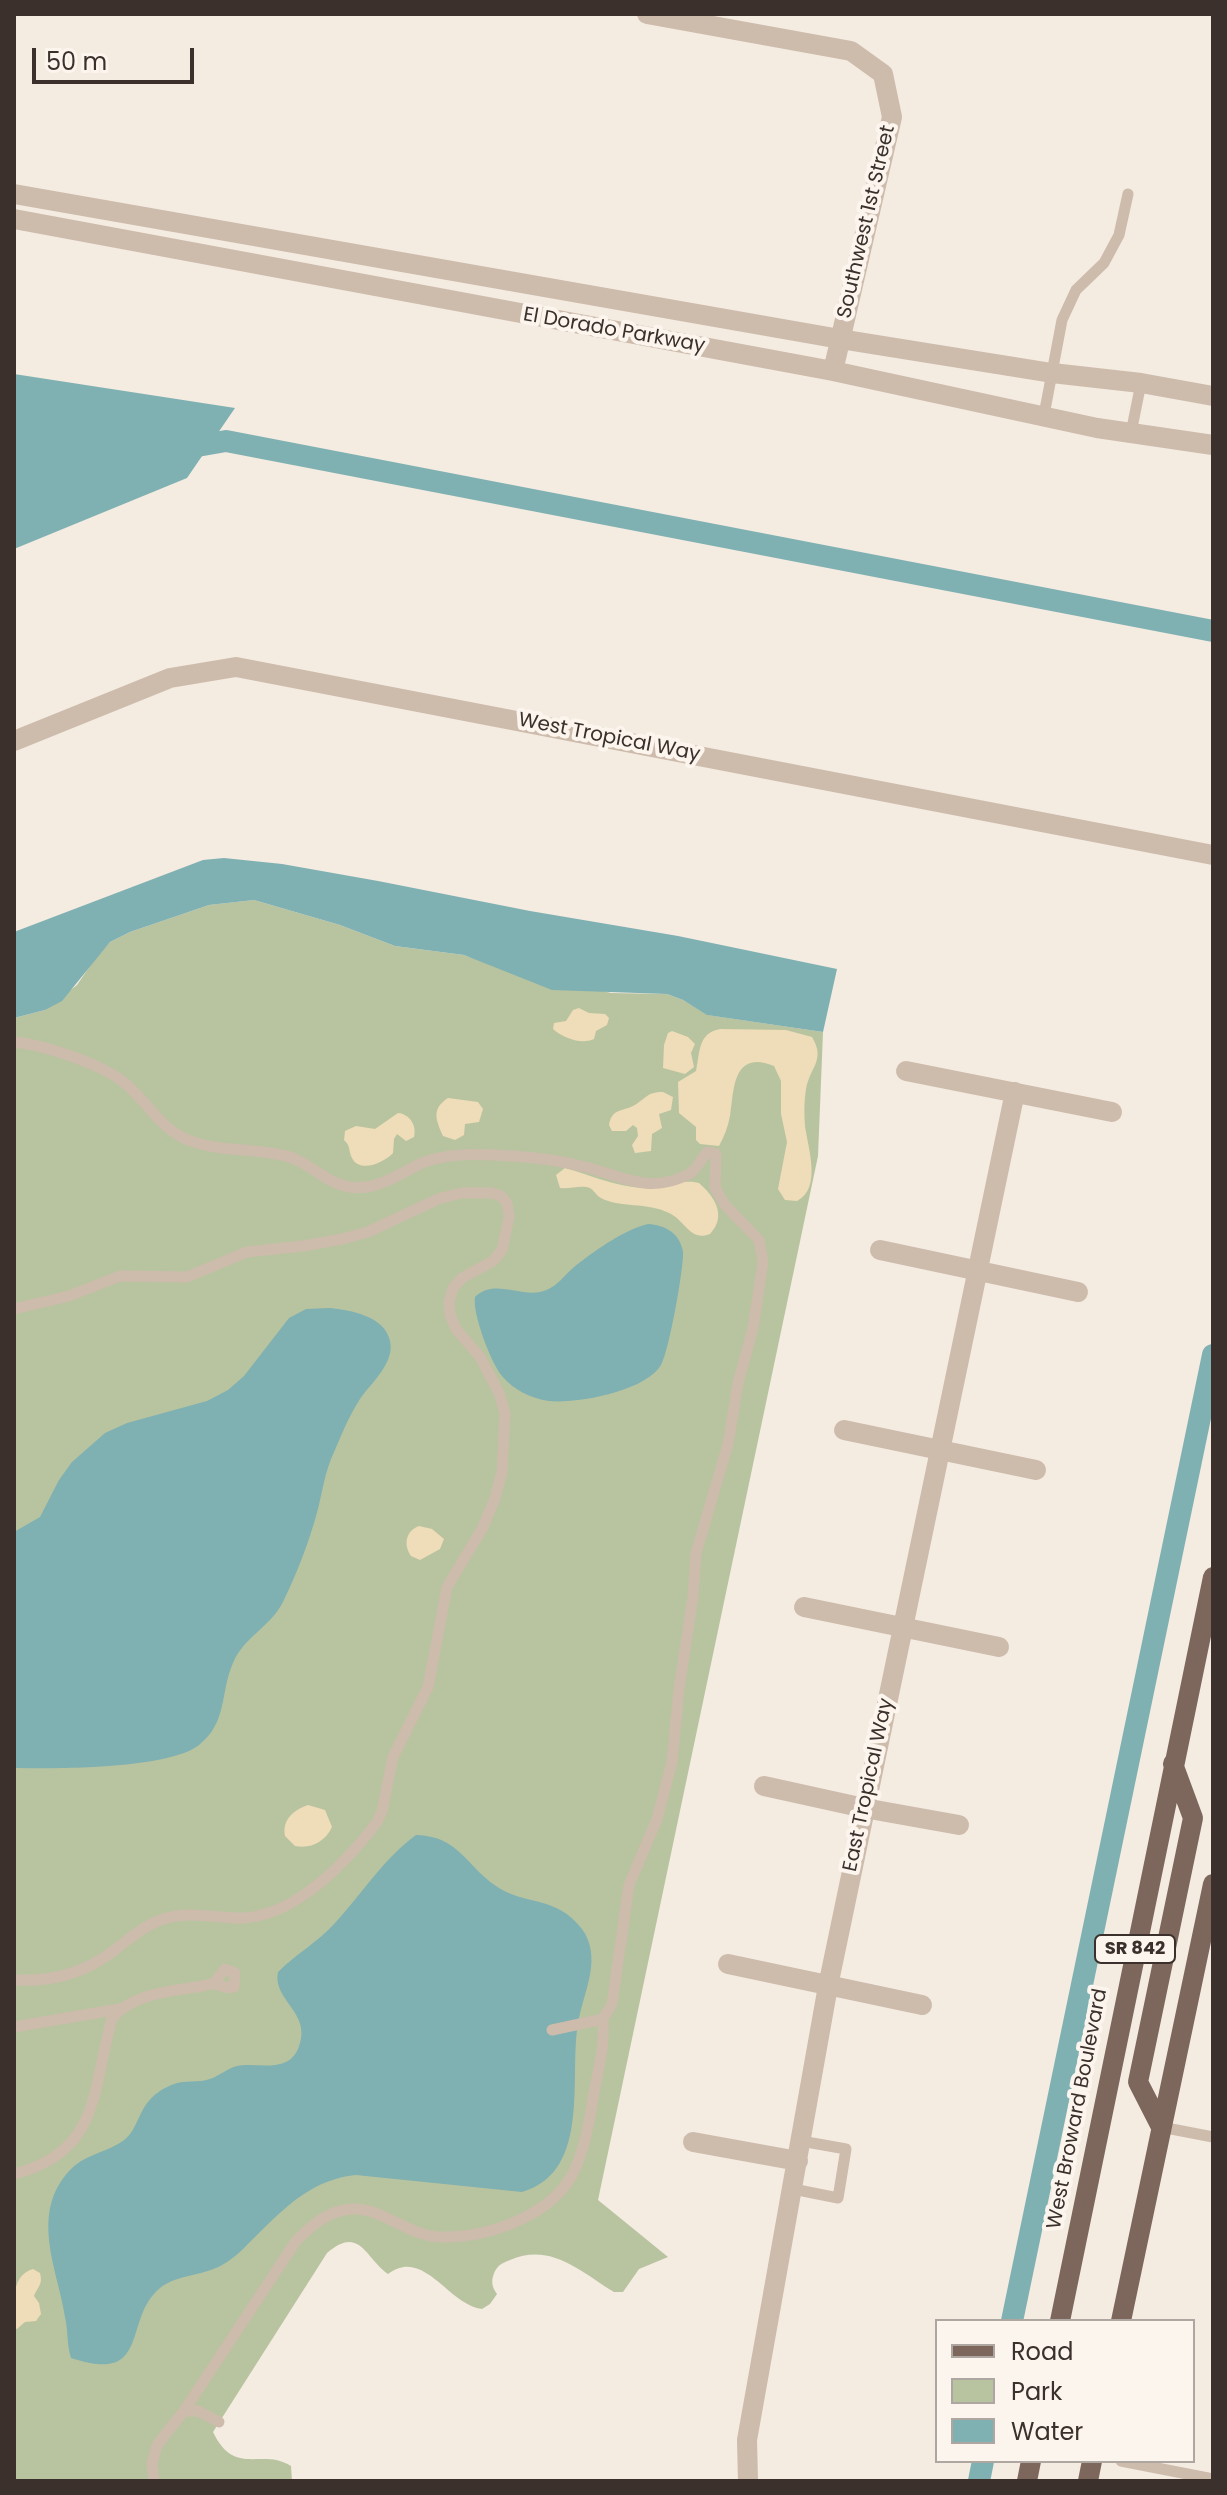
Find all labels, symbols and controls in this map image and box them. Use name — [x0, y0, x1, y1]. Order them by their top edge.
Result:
scale bar — [36, 32, 198, 82]
text: 50 m — [46, 45, 107, 78]
street label: Southwest 1st Street — [833, 123, 901, 321]
street label: El Dorado Parkway — [521, 303, 707, 359]
street label: West Tropical Way — [516, 709, 702, 767]
street label: East Tropical Way — [839, 1696, 899, 1874]
road number: SR 842 — [1095, 1935, 1175, 1963]
street label: West Broward Boulevard — [1043, 1987, 1113, 2231]
legend — [935, 2319, 1195, 2463]
text: Road — [1011, 2335, 1073, 2368]
text: Park — [1011, 2375, 1062, 2408]
text: Water — [1011, 2415, 1083, 2448]

